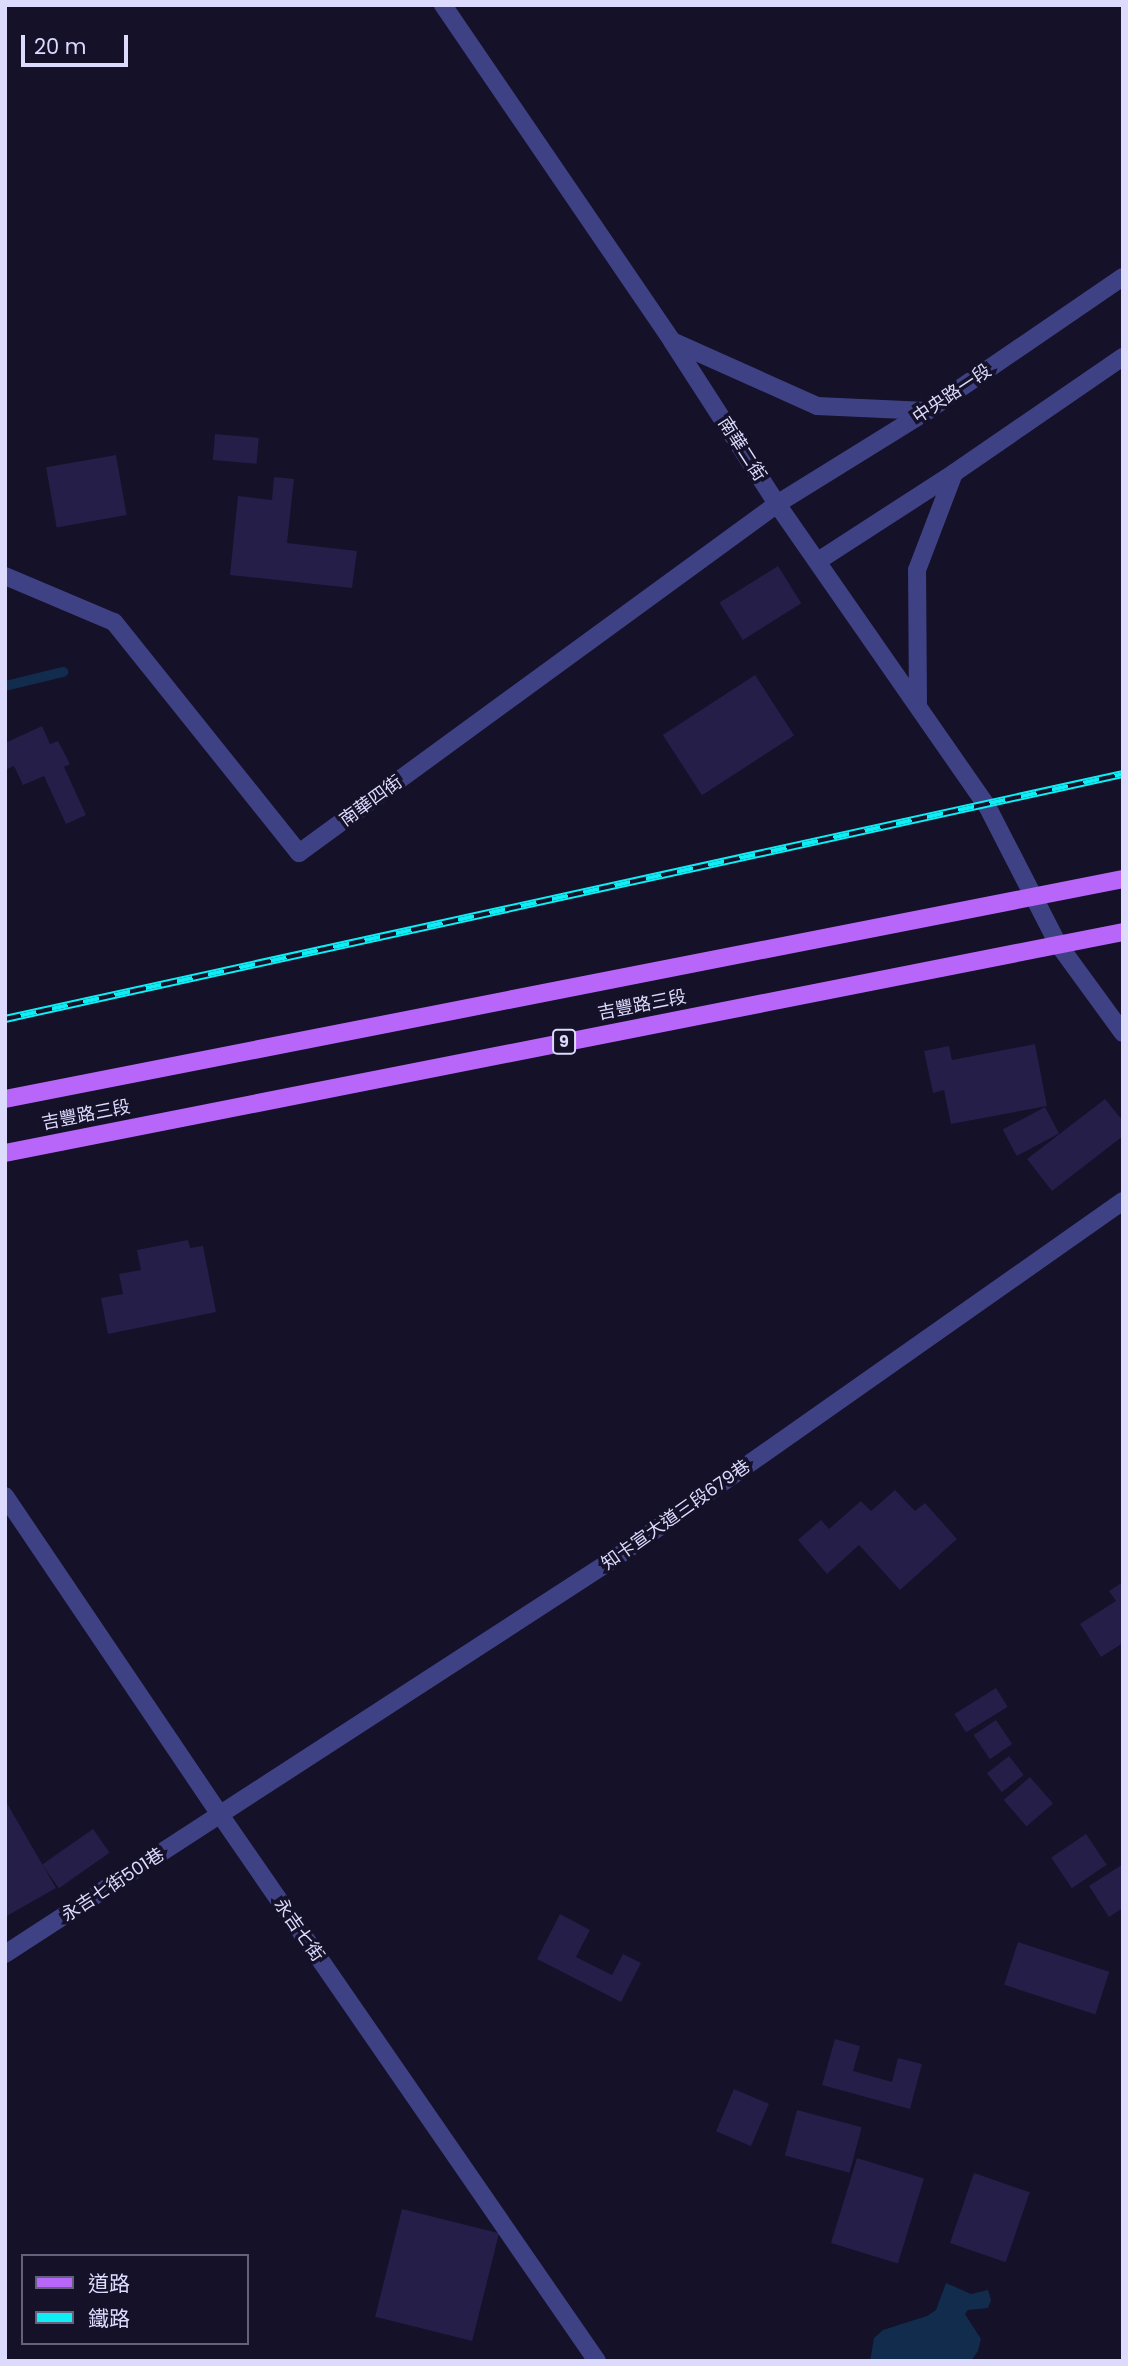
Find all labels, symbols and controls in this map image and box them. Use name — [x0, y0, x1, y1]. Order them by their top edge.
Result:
scale bar — [24, 21, 131, 65]
text: 20 m — [34, 32, 87, 61]
street label: 中央路一段 — [909, 360, 995, 428]
street label: 南華二街 — [713, 413, 771, 485]
street label: 南華四街 — [336, 771, 406, 831]
street label: 吉豐路三段 — [596, 986, 688, 1024]
road number: 9 — [552, 1030, 576, 1054]
street label: 吉豐路三段 — [40, 1096, 132, 1134]
street label: 知卡宣大道三段679巷 — [597, 1456, 755, 1574]
street label: 永吉七街501巷 — [57, 1844, 169, 1926]
street label: 永吉七街 — [270, 1894, 328, 1966]
legend — [21, 2254, 248, 2345]
text: 道路 — [88, 2269, 130, 2298]
text: 鐵路 — [88, 2304, 130, 2333]

